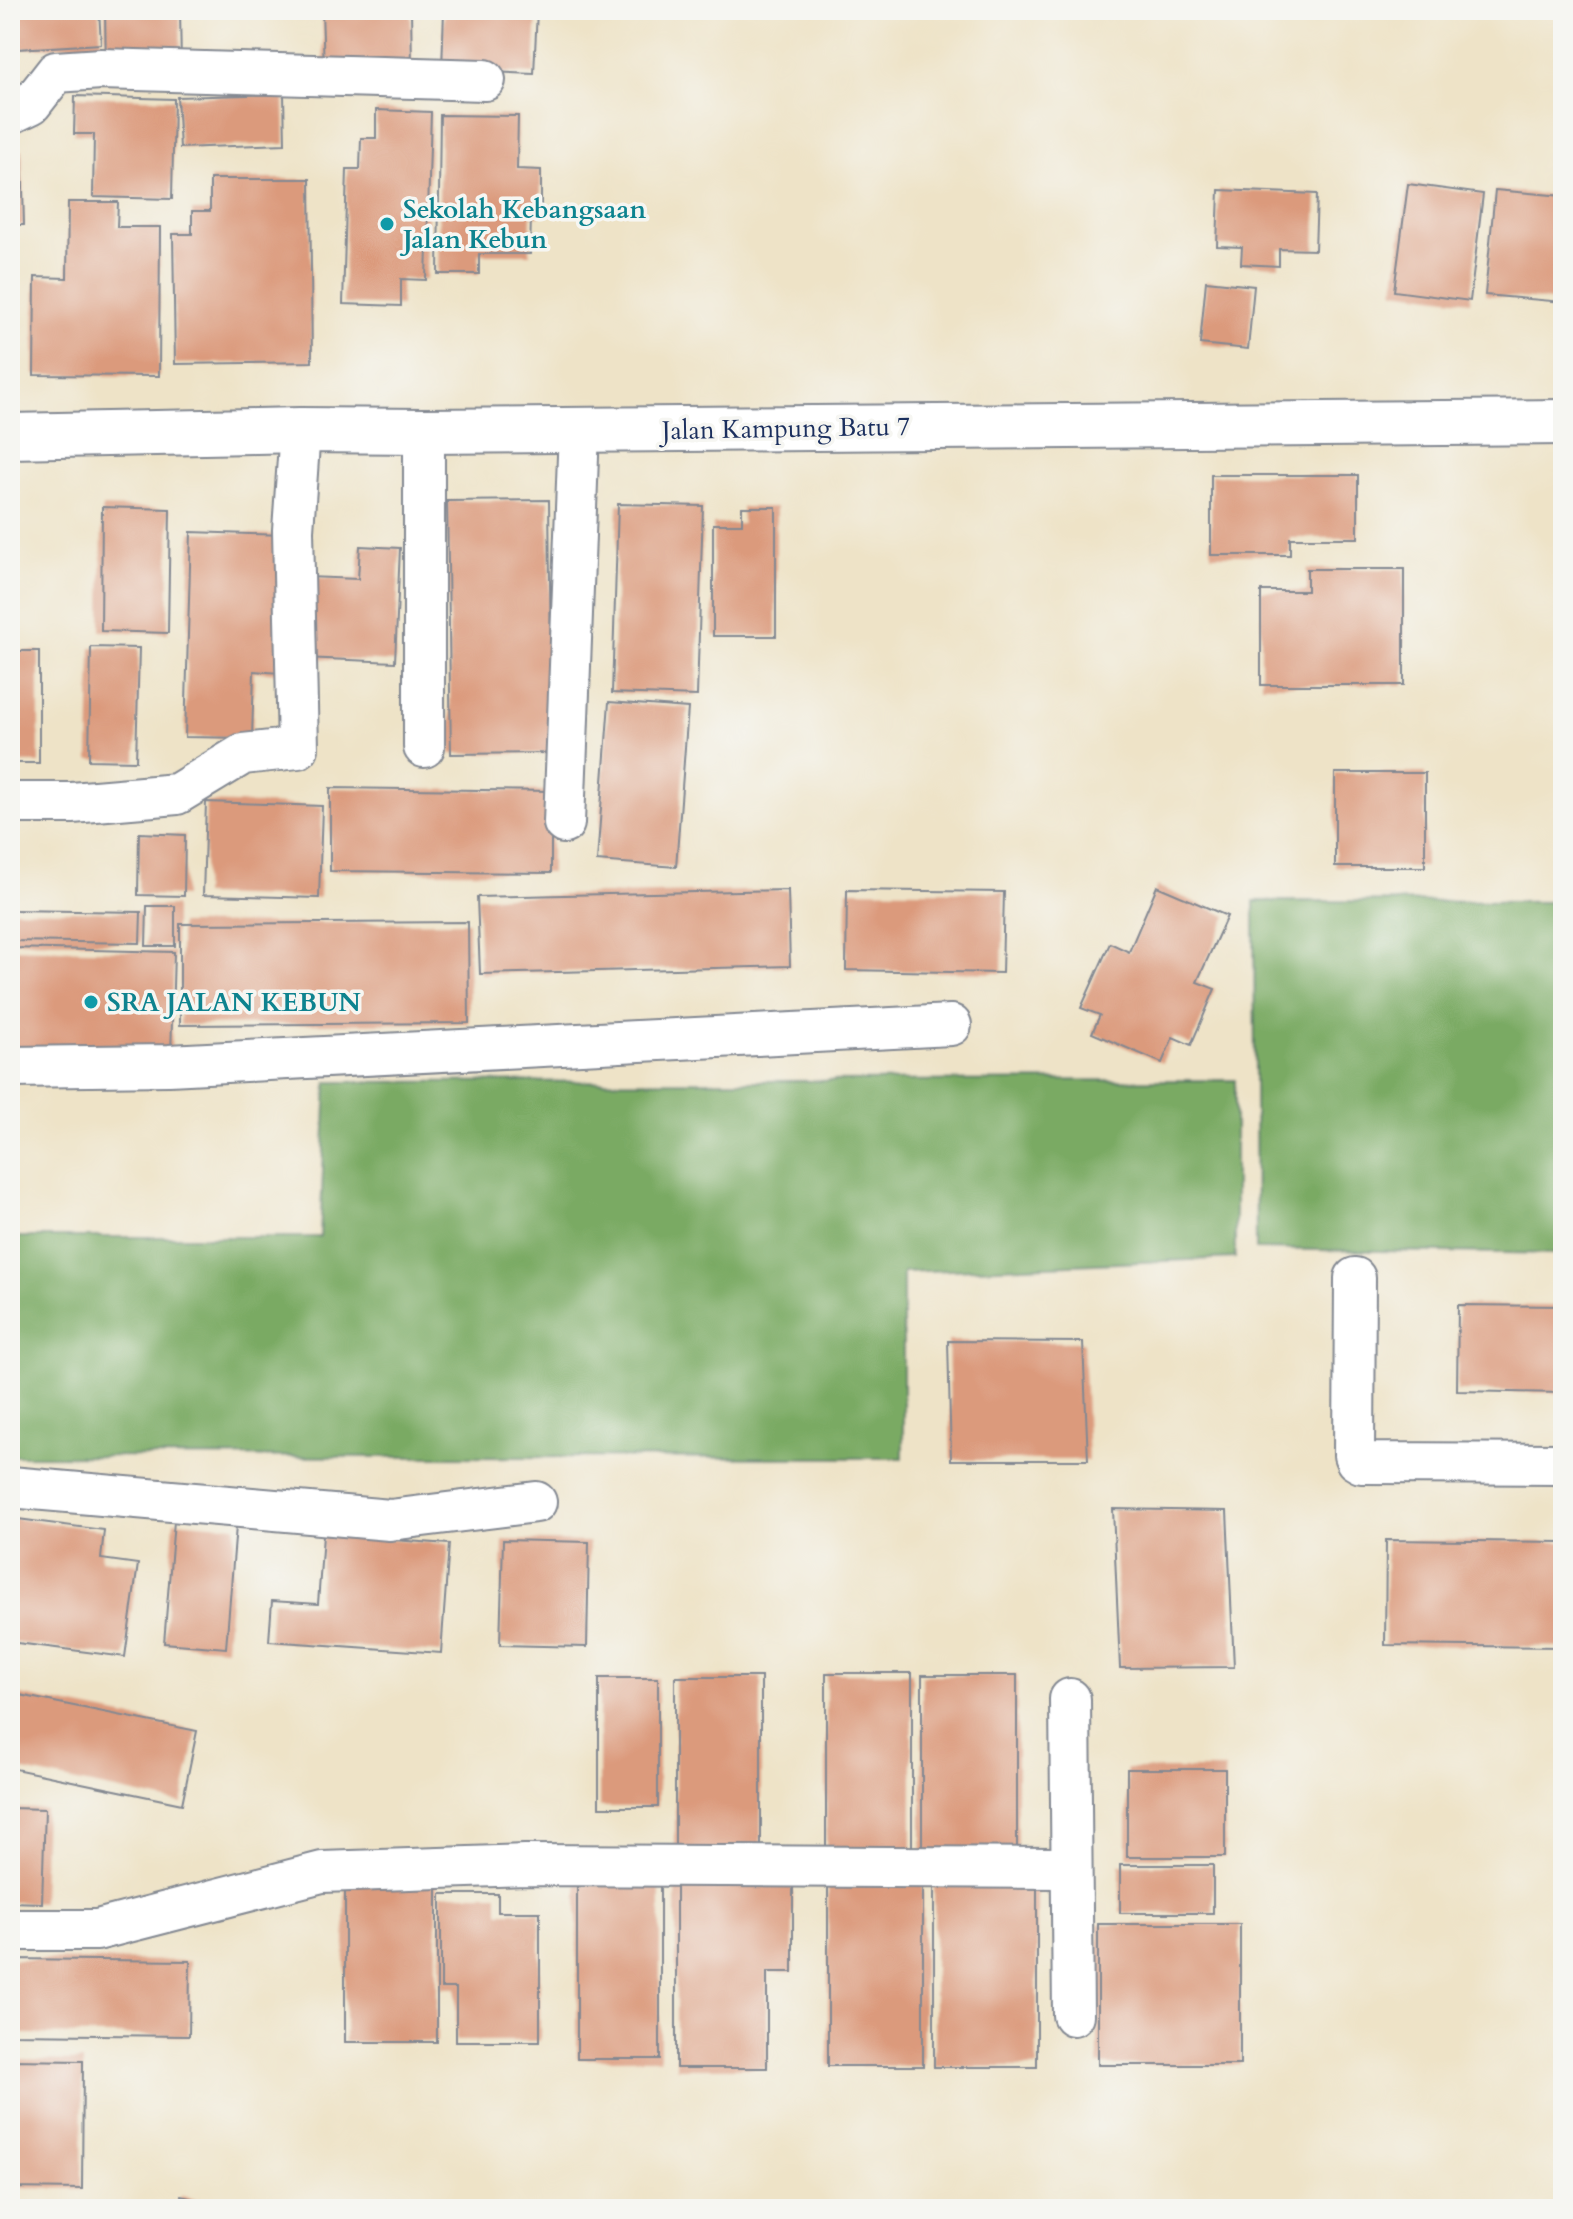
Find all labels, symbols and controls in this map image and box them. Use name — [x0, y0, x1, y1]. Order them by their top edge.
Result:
place label: Sekolah Kebangsaan Jalan Kebun — [399, 192, 646, 257]
marker: Sekolah Kebangsaan Jalan Kebun — [378, 215, 396, 233]
street label: Jalan Kampung Batu 7 — [658, 409, 910, 448]
place label: SRA JALAN KEBUN — [107, 985, 361, 1020]
marker: SRA JALAN KEBUN — [82, 993, 100, 1011]

